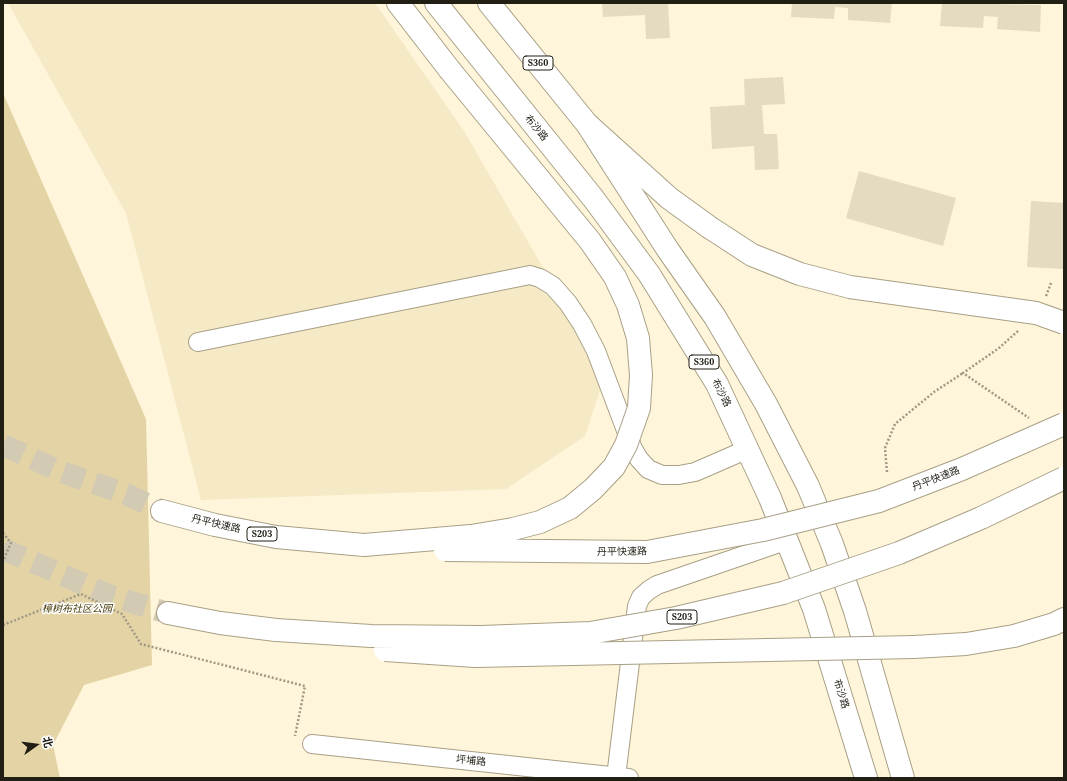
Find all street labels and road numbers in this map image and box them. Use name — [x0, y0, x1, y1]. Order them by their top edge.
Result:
road number: S360 — [523, 56, 553, 70]
street label: 布沙路 — [522, 113, 550, 143]
road number: S360 — [689, 355, 719, 369]
street label: 布沙路 — [709, 377, 733, 409]
street label: 丹平快速路 — [911, 464, 961, 494]
street label: 丹平快速路 — [190, 513, 242, 535]
road number: S203 — [247, 527, 277, 541]
street label: 丹平快速路 — [597, 546, 647, 558]
road number: S203 — [667, 610, 697, 624]
street label: 布沙路 — [831, 678, 851, 710]
street label: 坪埔路 — [455, 753, 487, 769]

